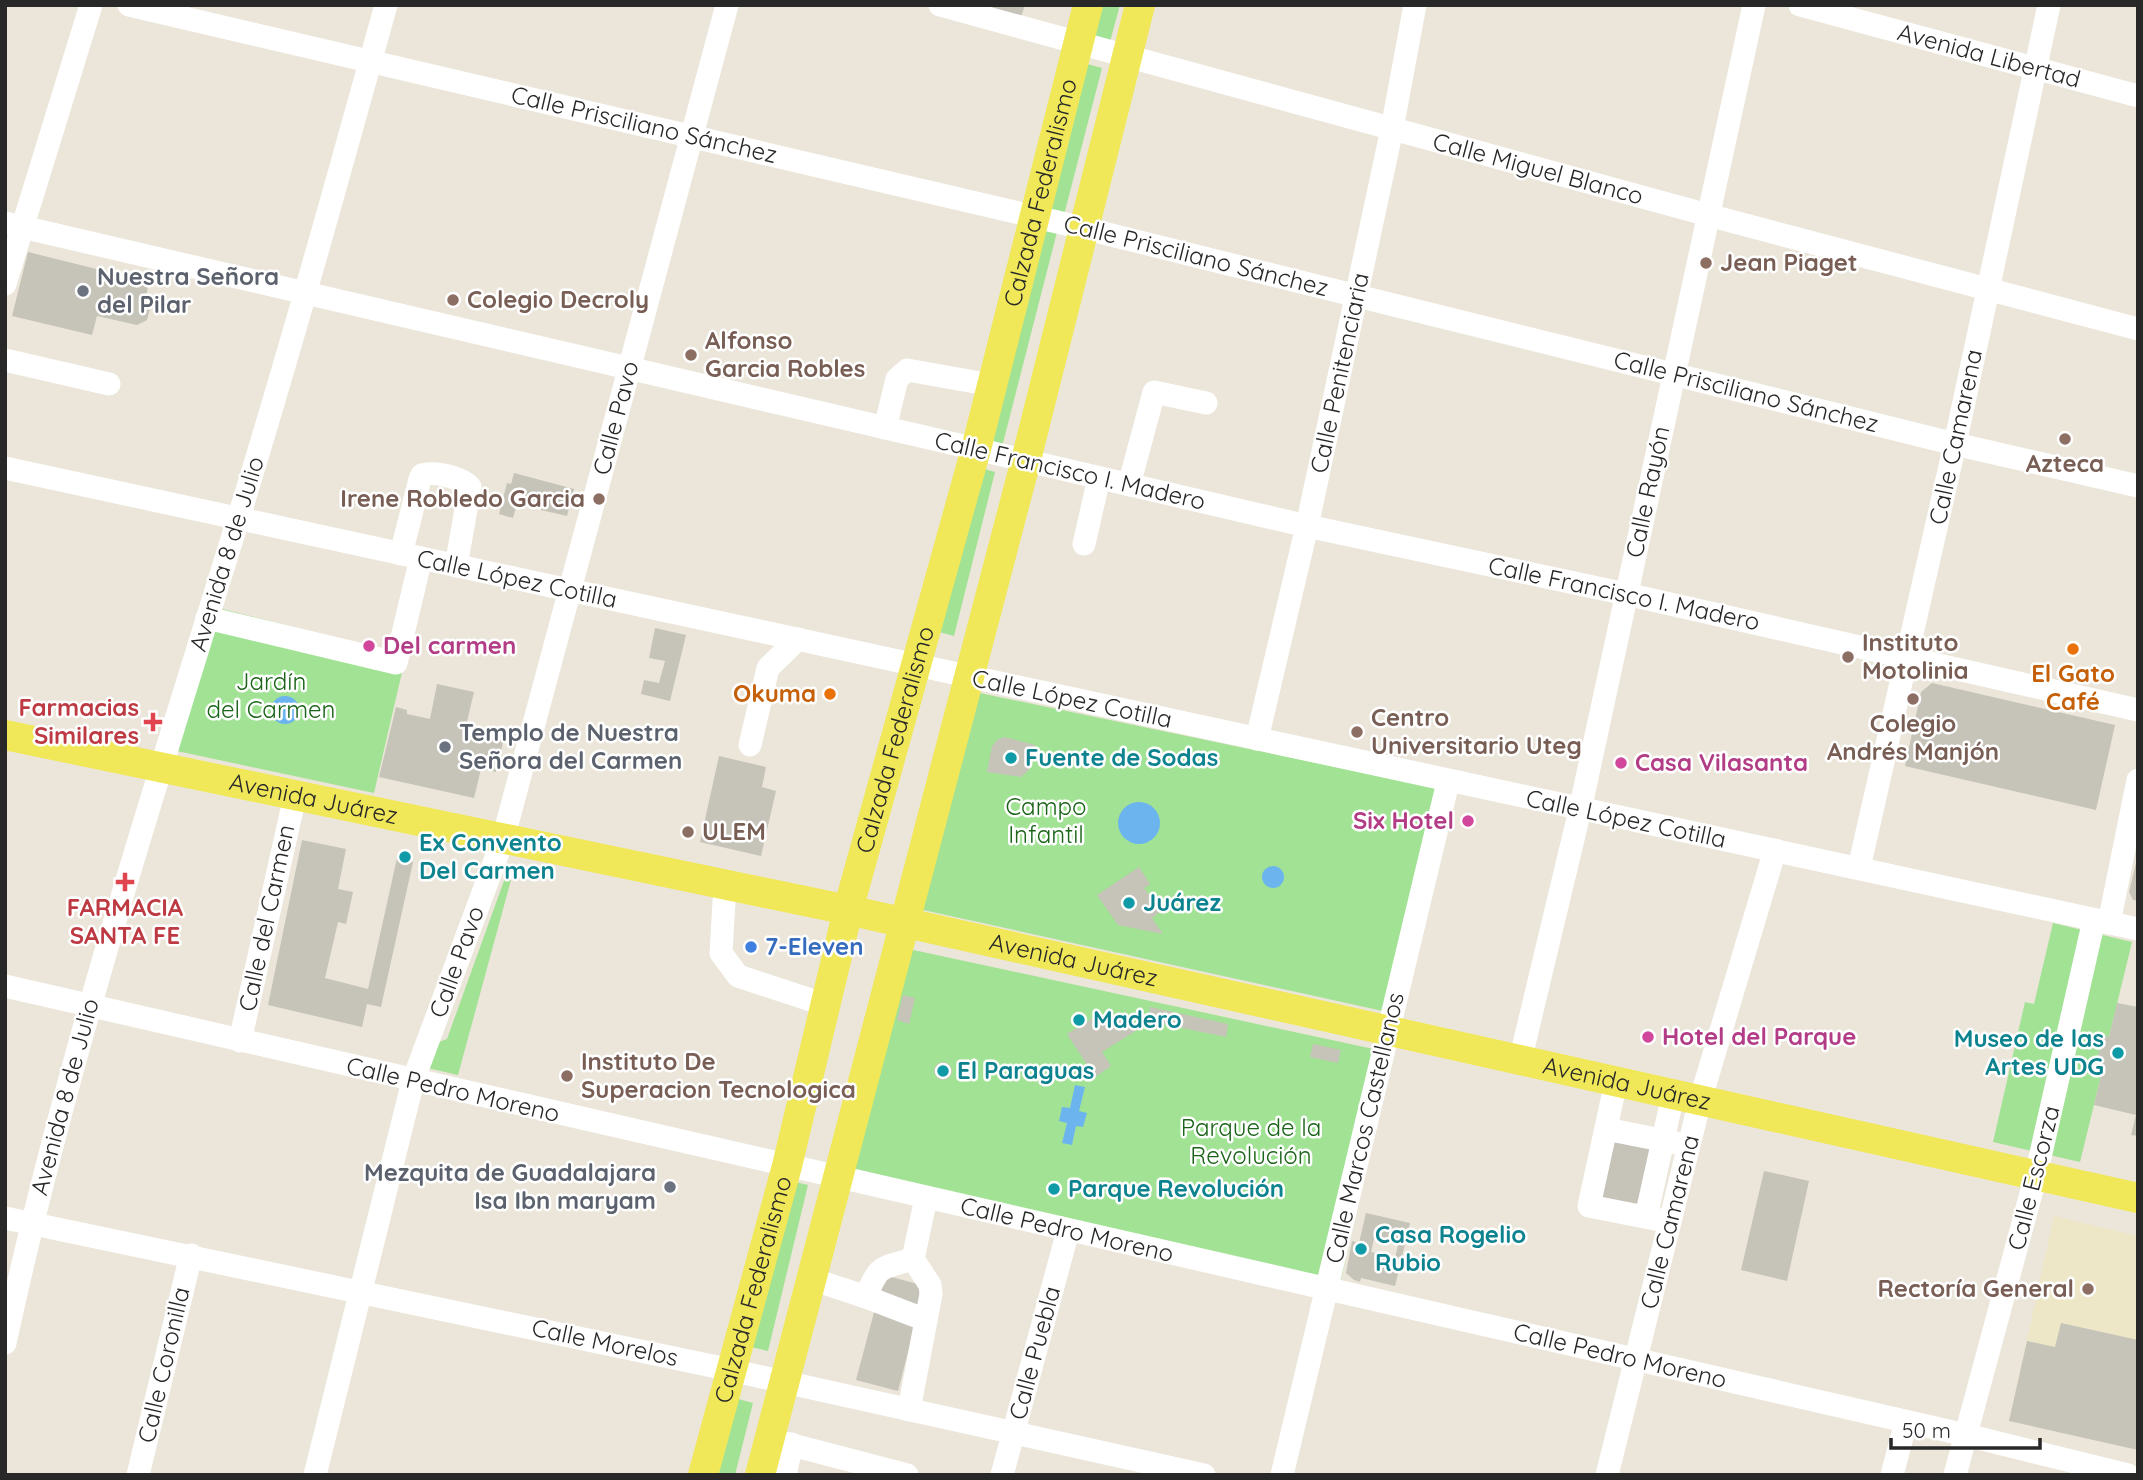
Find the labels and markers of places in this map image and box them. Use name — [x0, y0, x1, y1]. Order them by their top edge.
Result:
place label: Jean Piaget — [1720, 247, 1858, 277]
marker: Jean Piaget — [1698, 255, 1714, 271]
place label: Nuestra Señora del Pilar — [97, 261, 279, 319]
marker: Nuestra Señora del Pilar — [75, 283, 91, 299]
place label: Colegio Decroly — [467, 284, 649, 314]
marker: Colegio Decroly — [445, 292, 461, 308]
place label: Alfonso Garcia Robles — [705, 325, 865, 383]
marker: Alfonso Garcia Robles — [683, 347, 699, 363]
marker: Azteca — [2057, 431, 2073, 447]
place label: Azteca — [2026, 448, 2104, 478]
place label: Irene Robledo Garcia — [340, 483, 585, 513]
marker: Irene Robledo Garcia — [591, 491, 607, 507]
place label: Instituto Motolinia — [1862, 627, 1969, 685]
place label: Del carmen — [383, 630, 516, 660]
marker: Del carmen — [361, 638, 377, 654]
marker: El Gato Café — [2065, 641, 2081, 657]
marker: Instituto Motolinia — [1840, 649, 1856, 665]
place label: El Gato Café — [2031, 658, 2115, 716]
place label: Okuma — [733, 678, 816, 708]
marker: Okuma — [822, 686, 838, 702]
marker: Colegio Andrés Manjón — [1905, 691, 1921, 707]
place label: Farmacias Similares — [19, 692, 139, 750]
place label: Centro Universitario Uteg — [1371, 702, 1582, 760]
place label: Colegio Andrés Manjón — [1827, 708, 1999, 766]
marker: Farmacias Similares — [145, 714, 161, 730]
place label: Templo de Nuestra Señora del Carmen — [459, 717, 682, 775]
marker: Centro Universitario Uteg — [1349, 724, 1365, 740]
marker: Templo de Nuestra Señora del Carmen — [437, 739, 453, 755]
place label: Fuente de Sodas — [1025, 742, 1218, 772]
place label: Casa Vilasanta — [1635, 747, 1808, 777]
marker: Fuente de Sodas — [1003, 750, 1019, 766]
marker: Casa Vilasanta — [1613, 755, 1629, 771]
place label: Six Hotel — [1353, 805, 1454, 835]
marker: Six Hotel — [1460, 813, 1476, 829]
place label: ULEM — [702, 816, 766, 846]
marker: ULEM — [680, 824, 696, 840]
place label: Ex Convento Del Carmen — [419, 827, 562, 885]
marker: Ex Convento Del Carmen — [397, 849, 413, 865]
marker: FARMACIA SANTA FE — [117, 874, 133, 890]
place label: Juárez — [1143, 887, 1221, 917]
place label: FARMACIA SANTA FE — [67, 892, 184, 950]
marker: Juárez — [1121, 895, 1137, 911]
place label: 7-Eleven — [765, 931, 864, 961]
marker: 7-Eleven — [743, 939, 759, 955]
place label: Madero — [1093, 1004, 1182, 1034]
marker: Madero — [1071, 1012, 1087, 1028]
place label: Hotel del Parque — [1662, 1021, 1856, 1051]
place label: Museo de las Artes UDG — [1954, 1023, 2104, 1081]
marker: Hotel del Parque — [1640, 1029, 1656, 1045]
marker: Museo de las Artes UDG — [2110, 1045, 2126, 1061]
place label: Instituto De Superacion Tecnologica — [581, 1046, 856, 1104]
place label: El Paraguas — [957, 1055, 1094, 1085]
marker: El Paraguas — [935, 1063, 951, 1079]
marker: Instituto De Superacion Tecnologica — [559, 1068, 575, 1084]
place label: Mezquita de Guadalajara Isa Ibn maryam — [364, 1157, 656, 1215]
place label: Parque Revolución — [1068, 1173, 1284, 1203]
marker: Mezquita de Guadalajara Isa Ibn maryam — [662, 1179, 678, 1195]
marker: Parque Revolución — [1046, 1181, 1062, 1197]
place label: Casa Rogelio Rubio — [1375, 1219, 1526, 1277]
marker: Casa Rogelio Rubio — [1353, 1241, 1369, 1257]
place label: Rectoría General — [1877, 1273, 2074, 1303]
marker: Rectoría General — [2080, 1281, 2096, 1297]

